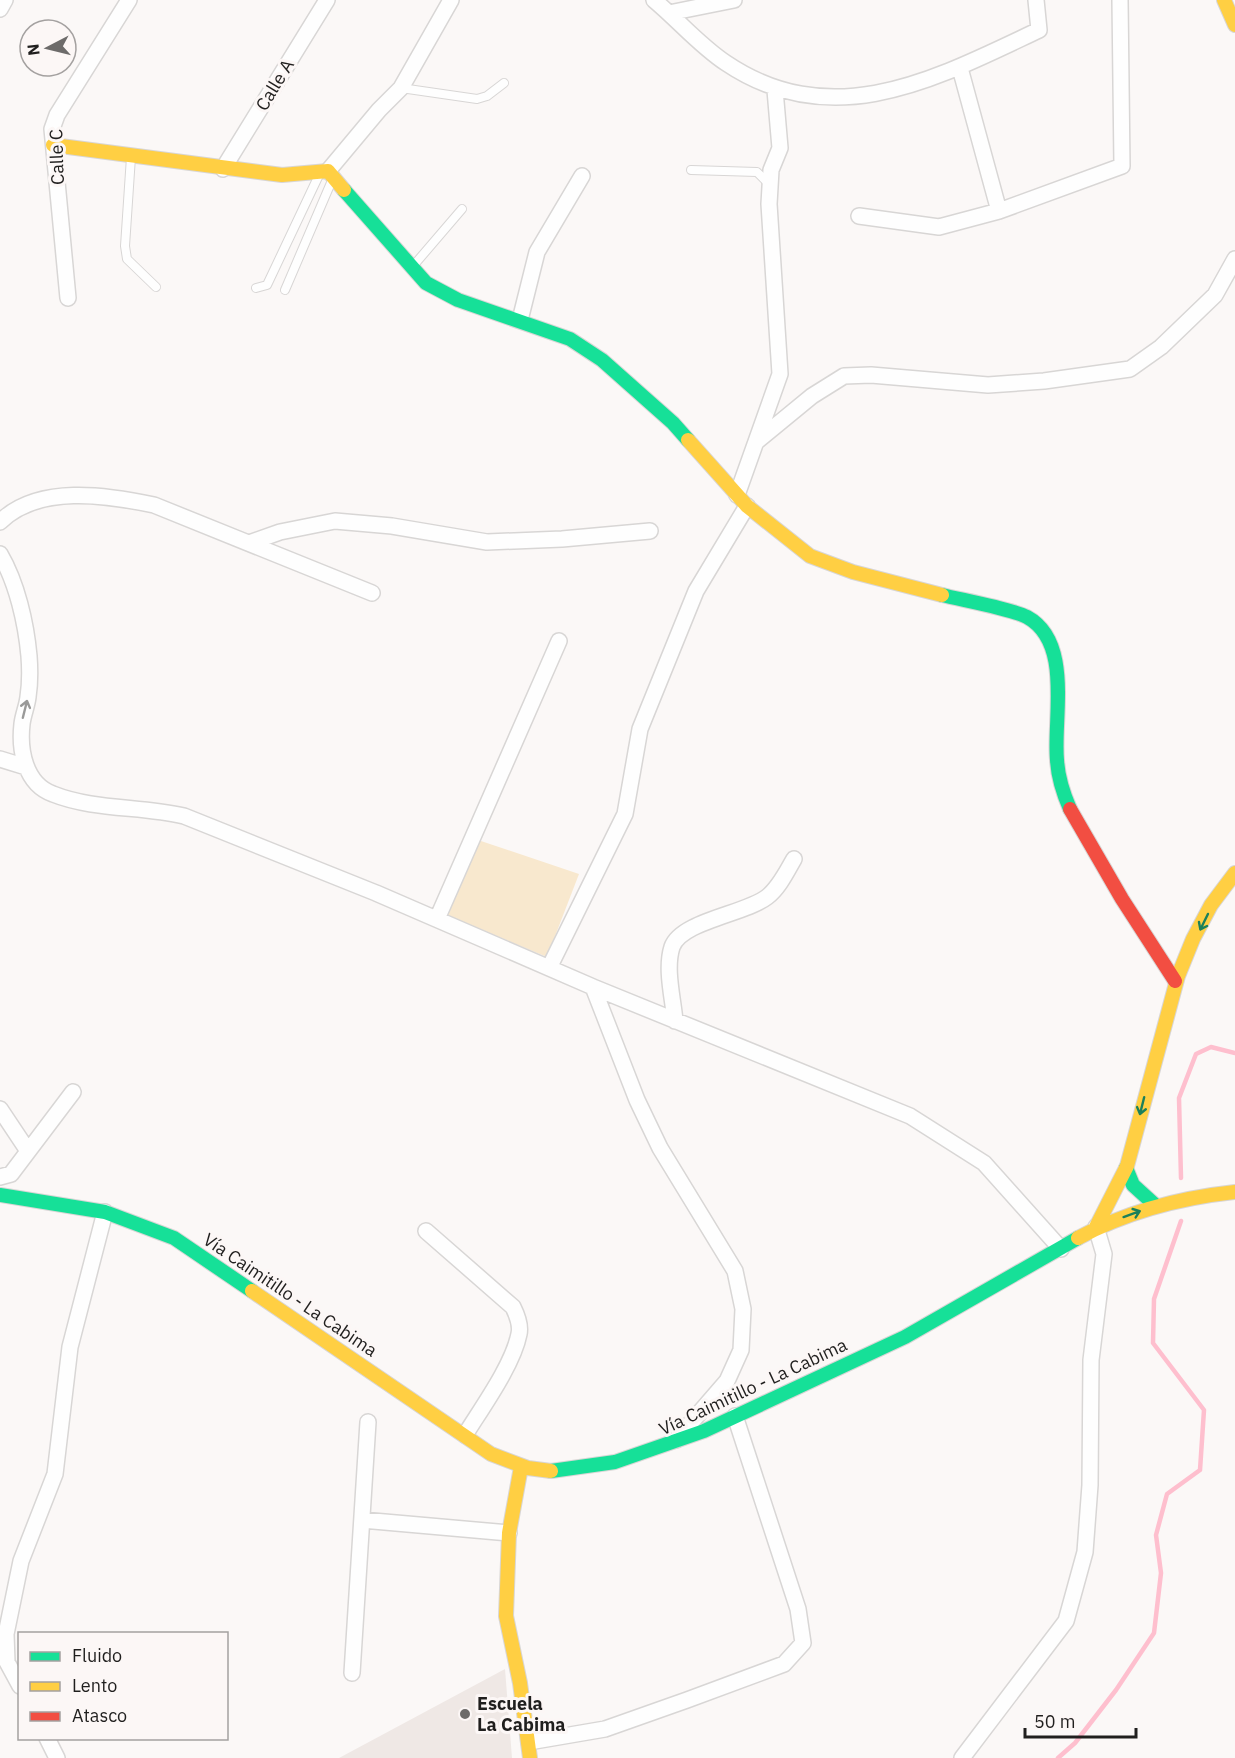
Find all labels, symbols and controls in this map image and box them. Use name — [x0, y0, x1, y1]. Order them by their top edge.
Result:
north arrow — [18, 18, 78, 78]
text: N — [22, 43, 44, 57]
street label: Calle A — [250, 54, 299, 115]
street label: Calle C — [44, 129, 69, 185]
one-way arrow — [20, 700, 32, 719]
one-way arrow — [1197, 913, 1209, 931]
one-way arrow — [1136, 1097, 1148, 1116]
one-way arrow — [1122, 1207, 1141, 1218]
street label: Vía Caimitillo - La Cabima — [199, 1228, 382, 1362]
street label: Vía Caimitillo - La Cabima — [655, 1333, 851, 1440]
legend — [18, 1632, 228, 1740]
text: Fluido — [72, 1644, 122, 1667]
text: Lento — [72, 1674, 117, 1697]
place label: Escuela La Cabima — [477, 1692, 566, 1736]
scale bar — [1025, 1701, 1136, 1739]
text: Atasco — [72, 1704, 127, 1727]
marker: Escuela La Cabima — [458, 1707, 472, 1721]
text: 50 m — [1034, 1710, 1076, 1733]

